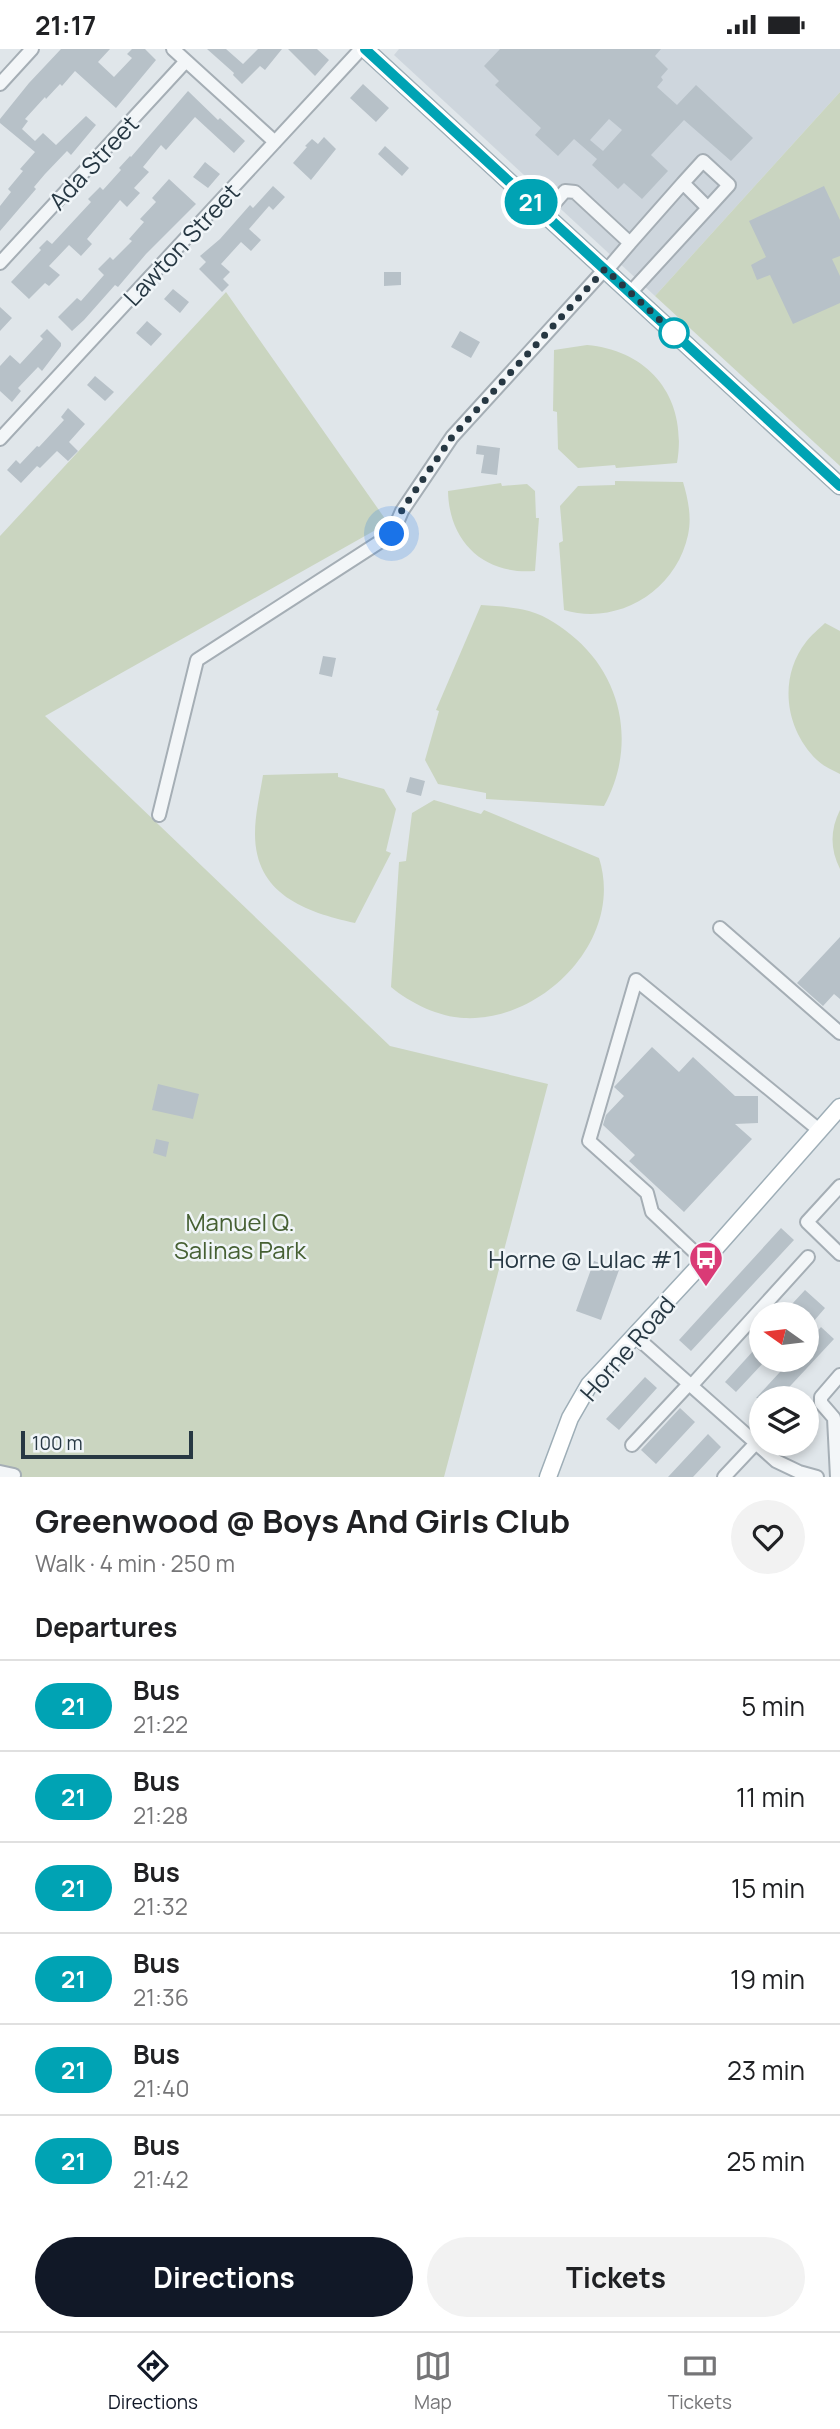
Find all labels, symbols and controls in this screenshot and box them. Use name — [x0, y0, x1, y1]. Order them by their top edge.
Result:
text: 21:17 — [35, 7, 96, 43]
street label: Ada Street — [41, 108, 145, 216]
street label: Lawton Street — [116, 176, 246, 312]
line badge: 21 — [500, 179, 562, 225]
text: 21 — [519, 185, 543, 218]
unlabelled marker — [659, 318, 689, 348]
your location — [374, 516, 409, 551]
park label: Manuel Q. Salinas Park — [174, 1205, 307, 1266]
bus stop icon: Horne @ Lulac #1 — [687, 1239, 725, 1288]
place label: Horne @ Lulac #1 — [488, 1242, 682, 1275]
street label: Horne Road — [572, 1288, 682, 1408]
north arrow — [749, 1302, 819, 1372]
map controls — [749, 1302, 819, 1456]
button: layers — [749, 1386, 819, 1456]
scale bar — [21, 1428, 192, 1460]
text: 100 m — [32, 1430, 83, 1456]
text: Greenwood @ Boys And Girls Club — [35, 1498, 570, 1543]
button: heart — [731, 1500, 805, 1574]
text: Walk · 4 min · 250 m — [35, 1547, 235, 1579]
text: Departures — [35, 1609, 177, 1645]
text: Bus — [133, 1672, 180, 1708]
text: 5 min — [741, 1688, 805, 1724]
text: 21 — [61, 1689, 86, 1722]
text: 21:22 — [133, 1708, 188, 1740]
text: Bus — [133, 1763, 180, 1799]
text: 11 min — [736, 1779, 805, 1815]
text: 21 — [61, 1780, 86, 1813]
text: 21:28 — [133, 1799, 188, 1831]
text: Bus — [133, 1854, 180, 1890]
text: 15 min — [731, 1870, 805, 1906]
text: 21 — [61, 1871, 86, 1904]
text: 21:32 — [133, 1890, 188, 1922]
text: Bus — [133, 1945, 180, 1981]
text: 19 min — [730, 1961, 805, 1997]
text: 21 — [61, 1962, 86, 1995]
text: 21:36 — [133, 1981, 189, 2013]
text: Bus — [133, 2036, 180, 2072]
text: 23 min — [727, 2052, 805, 2088]
text: 21 — [61, 2053, 86, 2086]
text: 21:40 — [133, 2072, 190, 2104]
text: Bus — [133, 2127, 180, 2163]
text: 25 min — [726, 2143, 805, 2179]
text: 21 — [61, 2144, 86, 2177]
text: 21:42 — [133, 2163, 189, 2195]
button: Directions — [35, 2237, 413, 2317]
button: Tickets — [427, 2237, 805, 2317]
tab: Directions — [108, 2347, 198, 2415]
tab: Map — [414, 2347, 452, 2415]
tab: Tickets — [668, 2347, 732, 2415]

